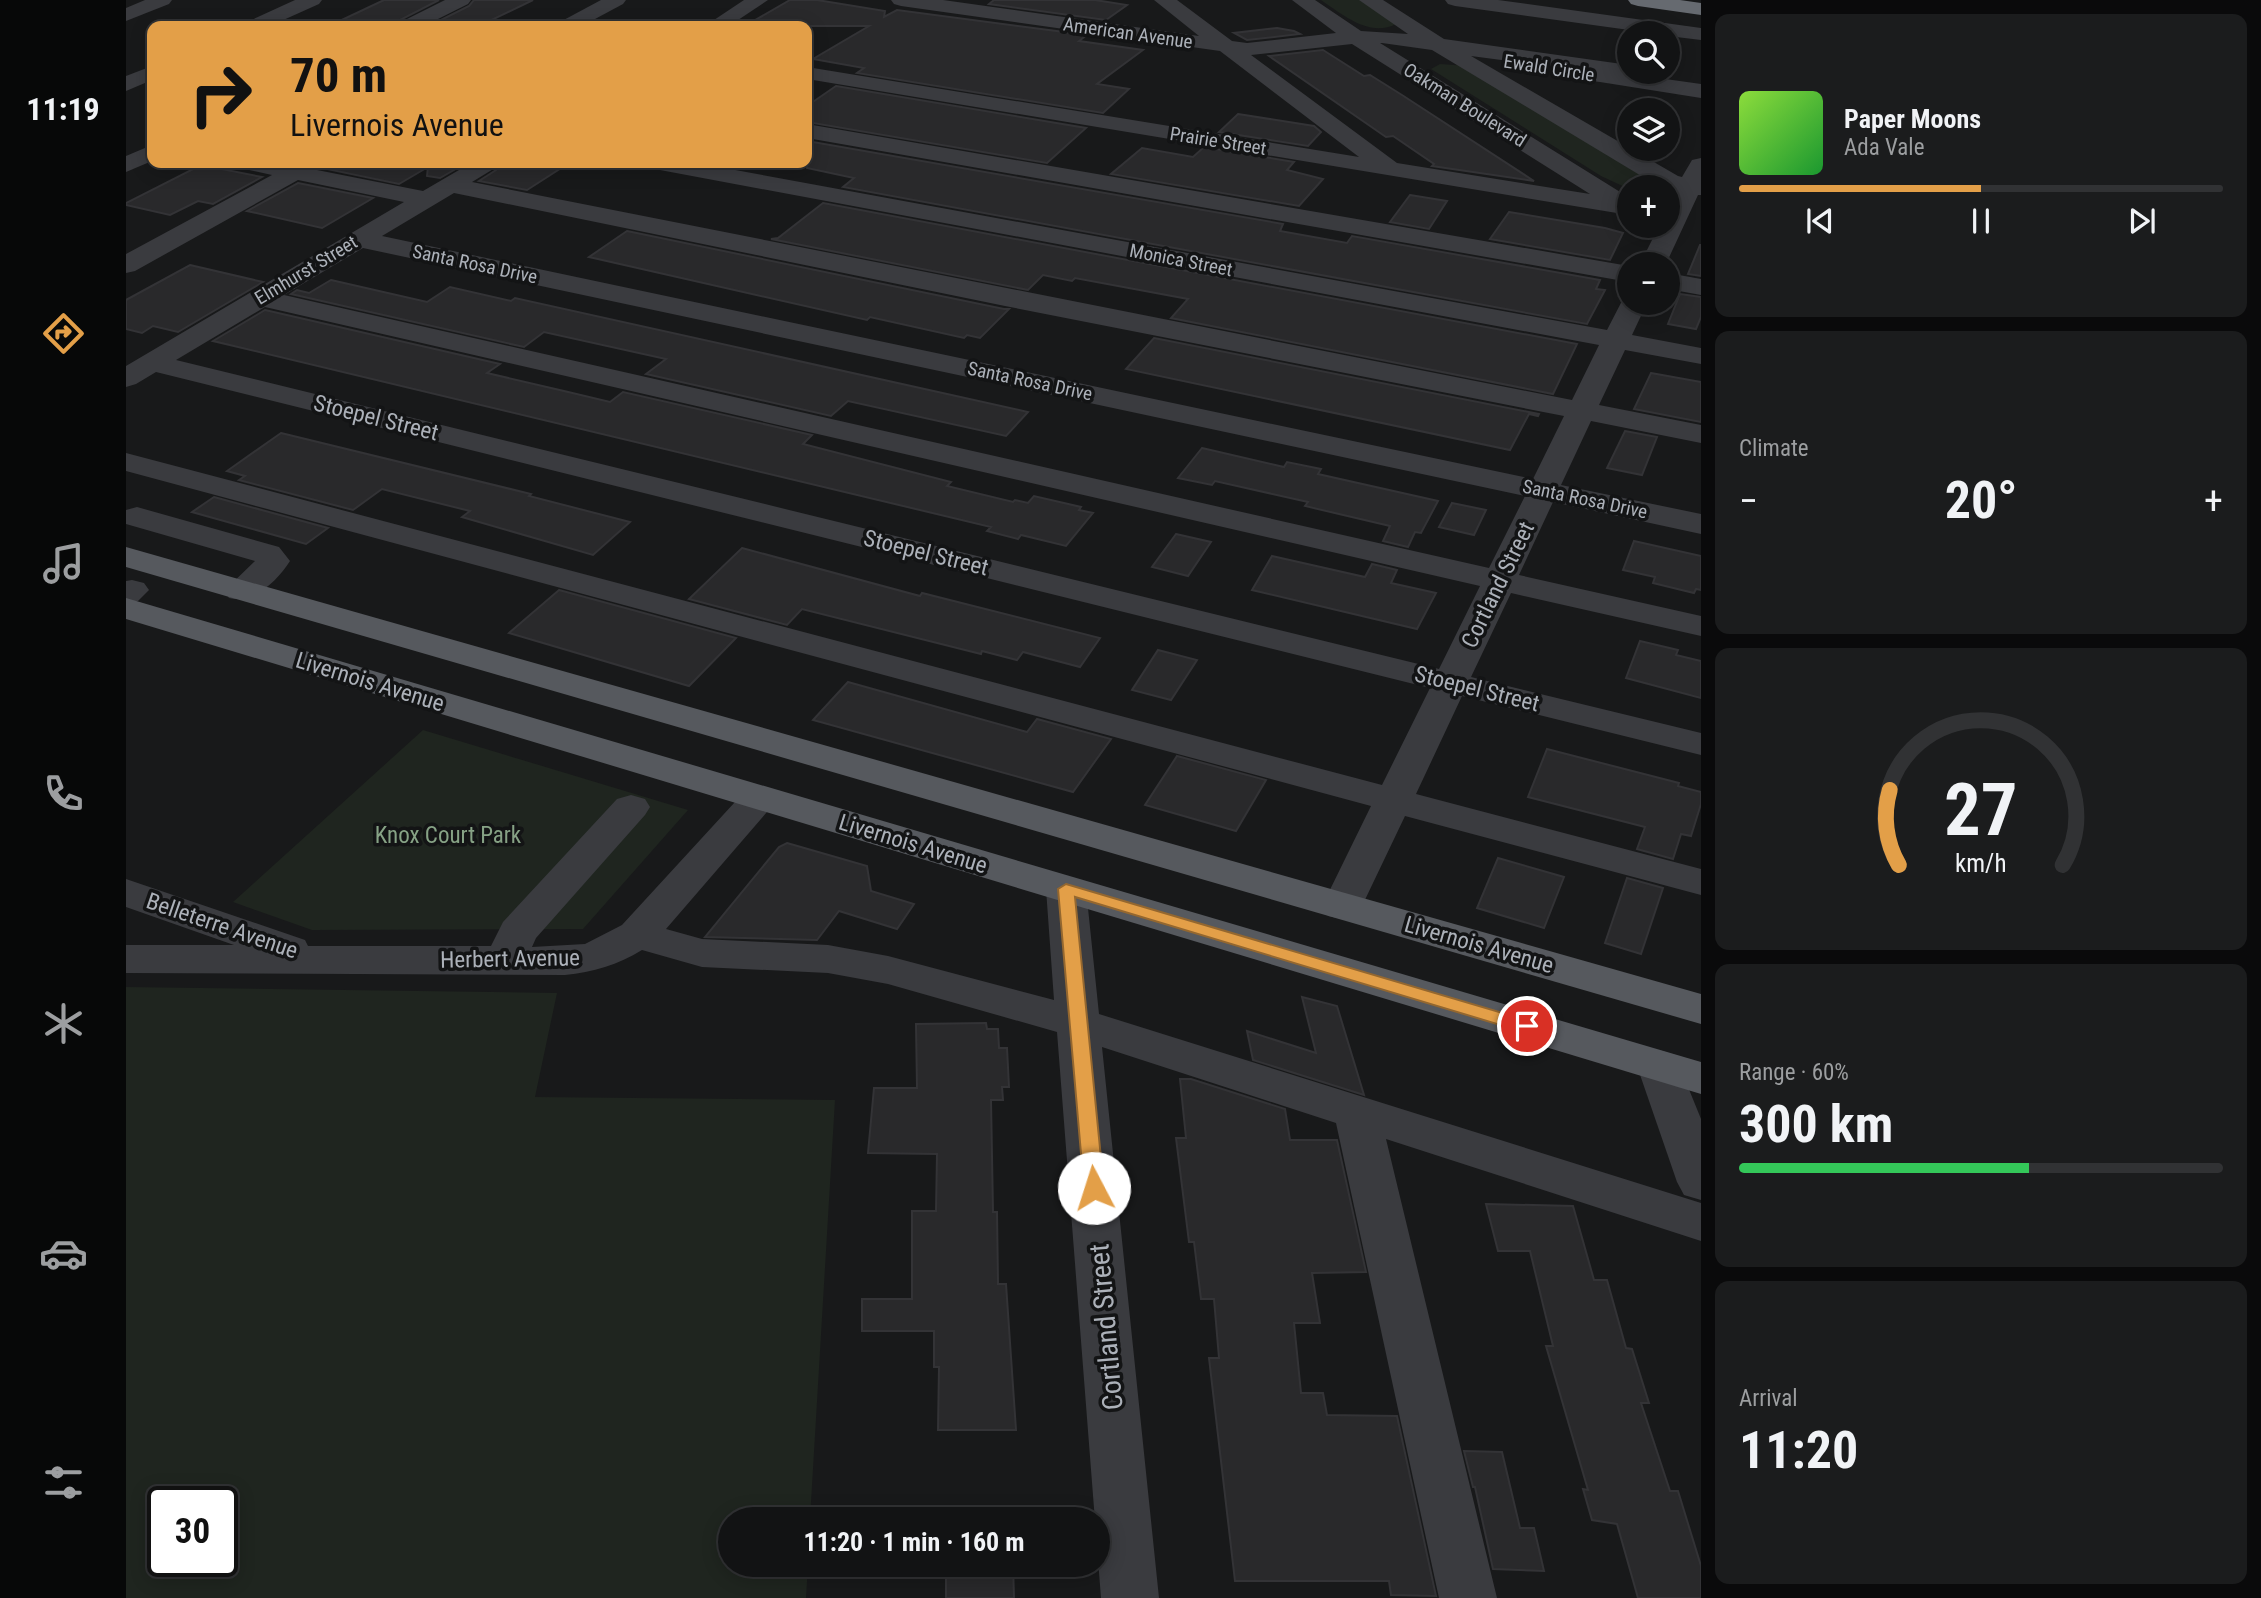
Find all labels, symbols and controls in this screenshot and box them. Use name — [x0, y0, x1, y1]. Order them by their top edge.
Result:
street label: American Avenue — [1062, 13, 1194, 53]
map controls — [1617, 21, 1680, 315]
button: search — [1617, 21, 1680, 84]
text: 70 m — [290, 47, 387, 104]
icon: right — [175, 49, 266, 140]
street label: Ewald Circle — [1502, 49, 1596, 87]
street label: Oakman Boulevard — [1399, 58, 1531, 152]
text: 11:19 — [26, 90, 100, 128]
button: layers — [1617, 98, 1680, 161]
text: Paper Moons — [1844, 104, 1981, 134]
text: Livernois Avenue — [290, 106, 504, 144]
street label: Prairie Street — [1168, 122, 1268, 160]
text: Ada Vale — [1844, 134, 1924, 161]
button: + — [1617, 175, 1680, 238]
icon: previous — [1801, 202, 1839, 240]
icon: pause — [1962, 202, 2000, 240]
icon: next — [2123, 202, 2161, 240]
street label: Elmhurst Street — [251, 230, 361, 310]
street label: Monica Street — [1128, 239, 1234, 281]
street label: Santa Rosa Drive — [411, 240, 540, 288]
button: − — [1617, 252, 1680, 315]
icon: directions — [39, 309, 88, 358]
street label: Santa Rosa Drive — [966, 357, 1095, 405]
street label: Stoepel Street — [311, 389, 441, 447]
text: Climate — [1739, 435, 1809, 462]
text: 20° — [1945, 470, 2017, 531]
street label: Santa Rosa Drive — [1521, 475, 1650, 523]
text: − — [1739, 479, 1758, 523]
text: + — [2204, 479, 2223, 523]
street label: Cortland Street — [1456, 518, 1540, 652]
street label: Stoepel Street — [861, 524, 991, 582]
icon: music — [39, 539, 88, 588]
street label: Livernois Avenue — [293, 647, 447, 717]
street label: Stoepel Street — [1412, 660, 1542, 718]
text: 27 — [1944, 767, 2018, 853]
icon: phone — [39, 769, 88, 818]
street label: Livernois Avenue — [836, 809, 990, 879]
park label: Knox Court Park — [375, 822, 522, 849]
text: km/h — [1955, 849, 2007, 878]
street label: Belleterre Avenue — [143, 887, 301, 965]
street label: Livernois Avenue — [1401, 911, 1557, 979]
street label: Herbert Avenue — [440, 944, 580, 974]
pin — [1497, 996, 1557, 1056]
icon: climate — [39, 999, 88, 1048]
icon: arrive — [1508, 1007, 1546, 1045]
text: Range · 60% — [1739, 1059, 1849, 1086]
text: 300 km — [1739, 1094, 1893, 1155]
position arrow — [1057, 1151, 1131, 1225]
icon: car — [39, 1229, 88, 1278]
street label: Cortland Street — [1082, 1242, 1130, 1412]
text: Arrival — [1739, 1385, 1798, 1412]
text: 11:20 — [1739, 1420, 1858, 1481]
icon: filters — [39, 1458, 88, 1507]
speed limit sign: 30 — [147, 1486, 238, 1577]
text: 11:20 · 1 min · 160 m — [804, 1527, 1024, 1557]

